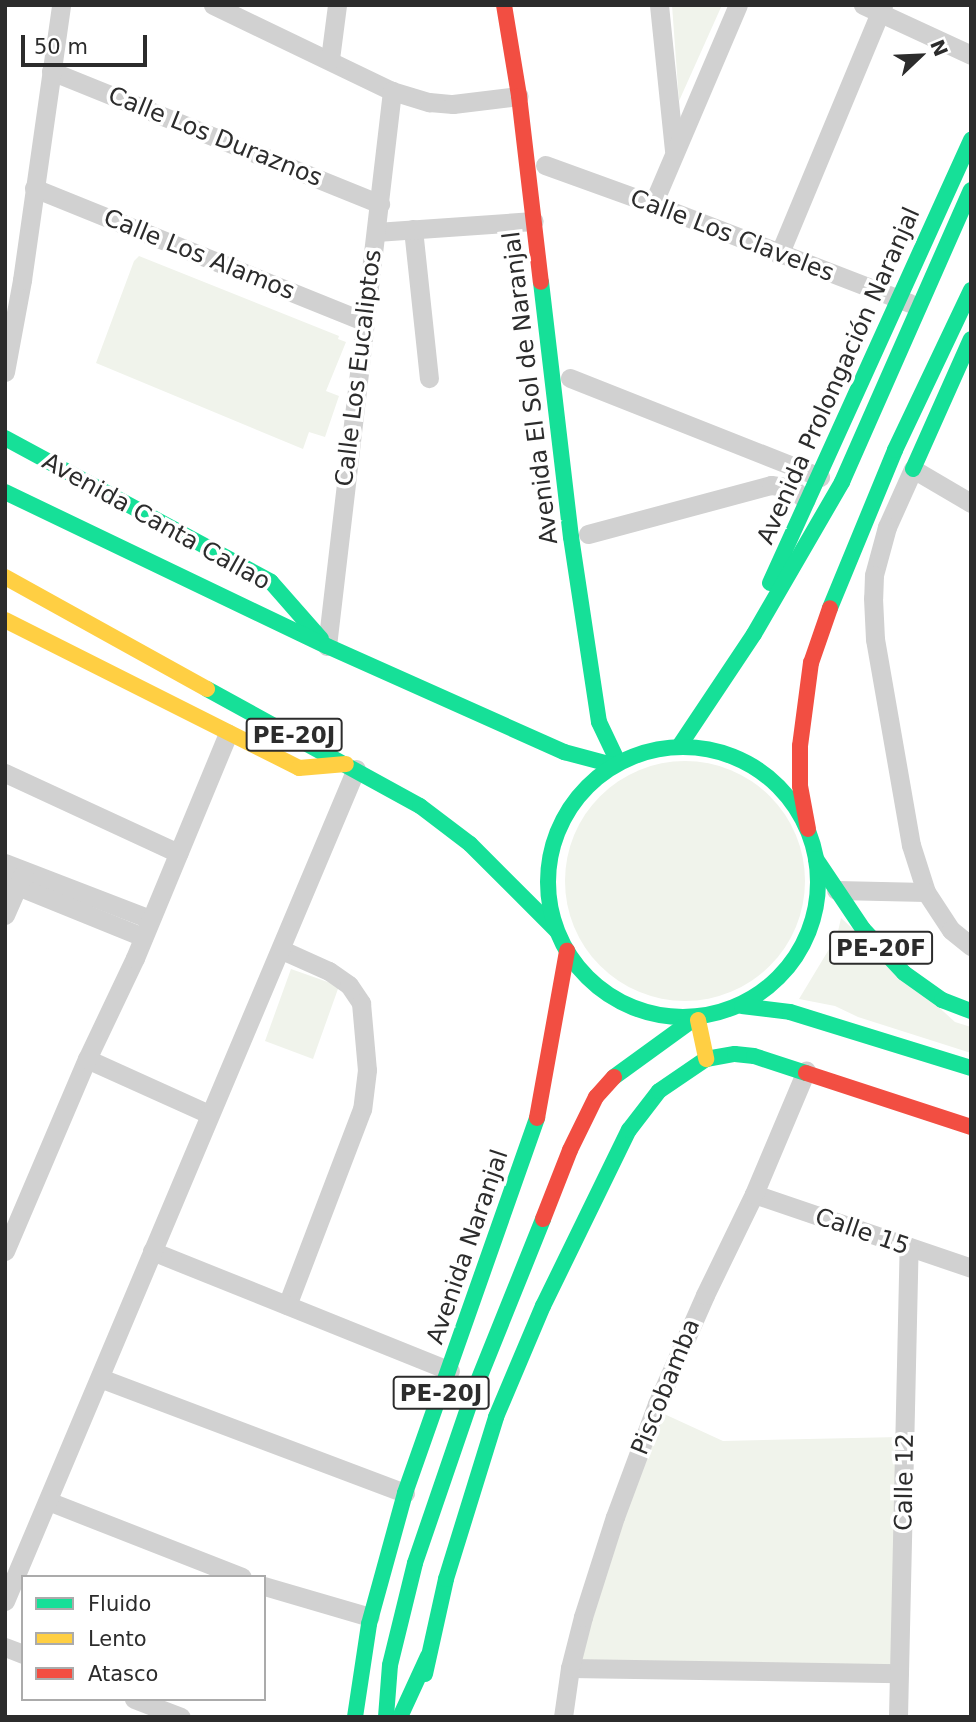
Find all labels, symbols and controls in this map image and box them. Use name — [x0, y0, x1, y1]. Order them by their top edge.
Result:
scale bar — [24, 21, 150, 65]
north arrow — [885, 21, 955, 91]
text: 50 m — [34, 35, 88, 59]
text: N — [926, 36, 953, 59]
street label: Calle Los Duraznos — [104, 81, 326, 193]
street label: Calle Los Claveles — [626, 184, 838, 288]
street label: Avenida Prolongación Naranjal — [751, 203, 927, 549]
street label: Calle Los Alamos — [99, 204, 299, 306]
street label: Avenida El Sol de Naranjal — [497, 230, 565, 546]
street label: Calle Los Eucaliptos — [330, 248, 388, 488]
street label: Avenida Canta Callao — [37, 447, 275, 597]
road number: PE-20J — [245, 716, 343, 754]
road number: PE-20F — [828, 928, 934, 967]
street label: Avenida Naranjal — [421, 1146, 515, 1348]
street label: Calle 15 — [811, 1202, 913, 1262]
street label: Piscobamba — [626, 1315, 706, 1459]
road number: PE-20J — [392, 1374, 490, 1412]
street label: Calle 12 — [890, 1433, 920, 1531]
legend — [21, 1575, 266, 1701]
text: Fluido — [88, 1592, 151, 1616]
text: Lento — [88, 1627, 147, 1651]
text: Atasco — [88, 1662, 158, 1686]

